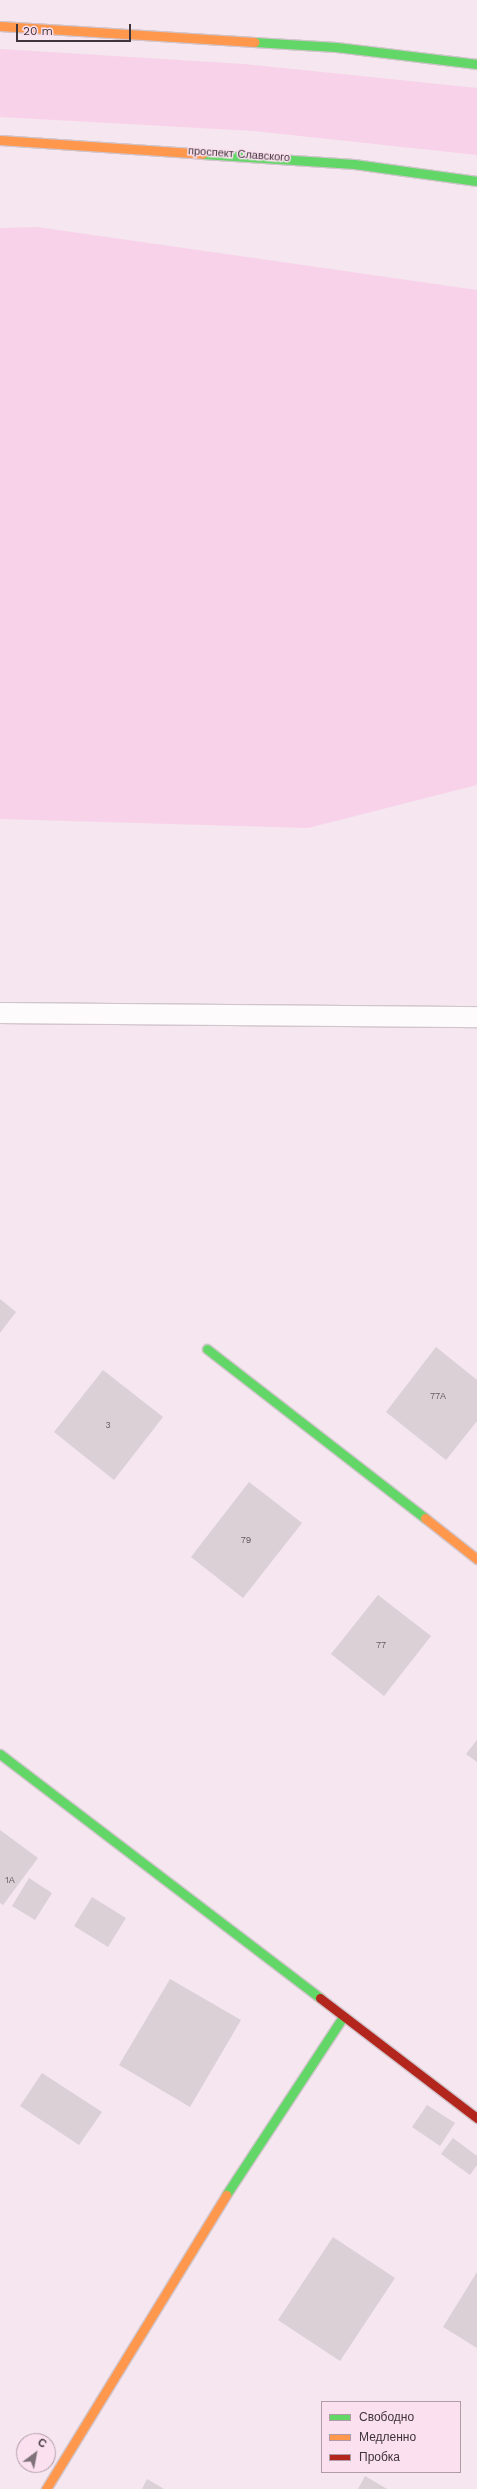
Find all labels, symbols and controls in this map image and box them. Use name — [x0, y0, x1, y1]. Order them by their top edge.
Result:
scale bar — [18, 16, 133, 42]
text: 20 m — [23, 24, 53, 38]
street label: проспект Славского — [188, 145, 290, 165]
house number: 77А — [430, 1391, 446, 1401]
house number: 3 — [105, 1420, 111, 1430]
house number: 79 — [241, 1535, 251, 1545]
house number: 77 — [376, 1640, 386, 1650]
house number: 1А — [5, 1875, 15, 1885]
legend — [321, 2401, 461, 2473]
text: Свободно — [359, 2410, 414, 2424]
text: Медленно — [359, 2430, 416, 2444]
north arrow — [16, 2433, 56, 2473]
text: С — [35, 2436, 49, 2451]
text: Пробка — [359, 2450, 400, 2464]

